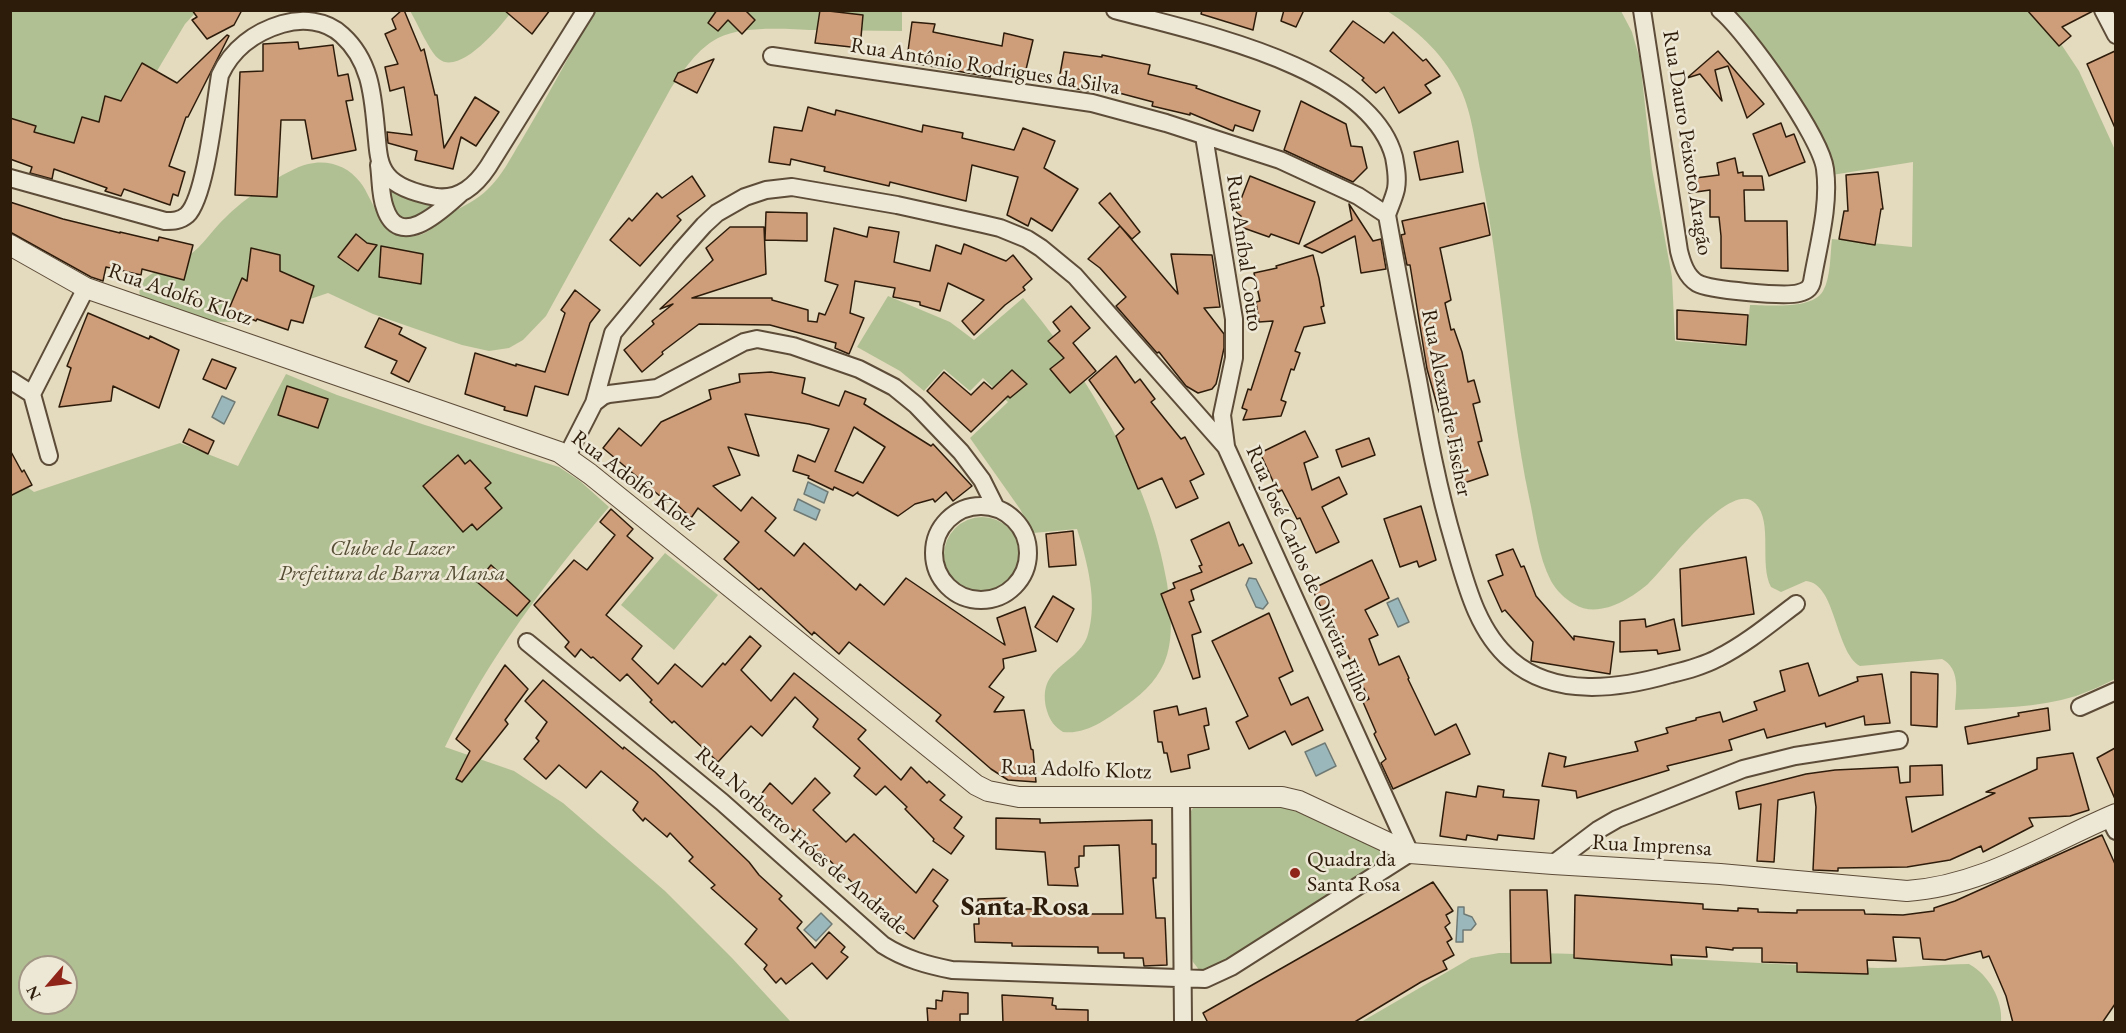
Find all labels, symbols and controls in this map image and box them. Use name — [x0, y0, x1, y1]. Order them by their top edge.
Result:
street label: Rua Dauro Peixoto Aragão — [1656, 29, 1718, 257]
street label: Rua Antônio Rodrigues da Silva — [848, 33, 1122, 101]
street label: Rua Aníbal Couto — [1220, 173, 1268, 333]
street label: Rua Adolfo Klotz — [104, 258, 256, 332]
street label: Rua Alexandre Fischer — [1415, 307, 1477, 499]
street label: Rua Adolfo Klotz — [566, 425, 702, 537]
street label: Rua José Carlos de Oliveira Filho — [1239, 442, 1377, 706]
park label: Clube de Lazer Prefeitura de Barra Mansa — [278, 536, 506, 588]
street label: Rua Norberto Fróes de Andrade — [689, 741, 913, 941]
street label: Rua Adolfo Klotz — [1000, 754, 1152, 786]
street label: Rua Imprensa — [1591, 830, 1713, 862]
place label: Quadra da Santa Rosa — [1307, 847, 1400, 898]
marker: Quadra da Santa Rosa — [1288, 866, 1302, 880]
district label: Santa Rosa — [961, 890, 1089, 924]
north arrow — [18, 955, 78, 1015]
text: N — [21, 982, 46, 1003]

